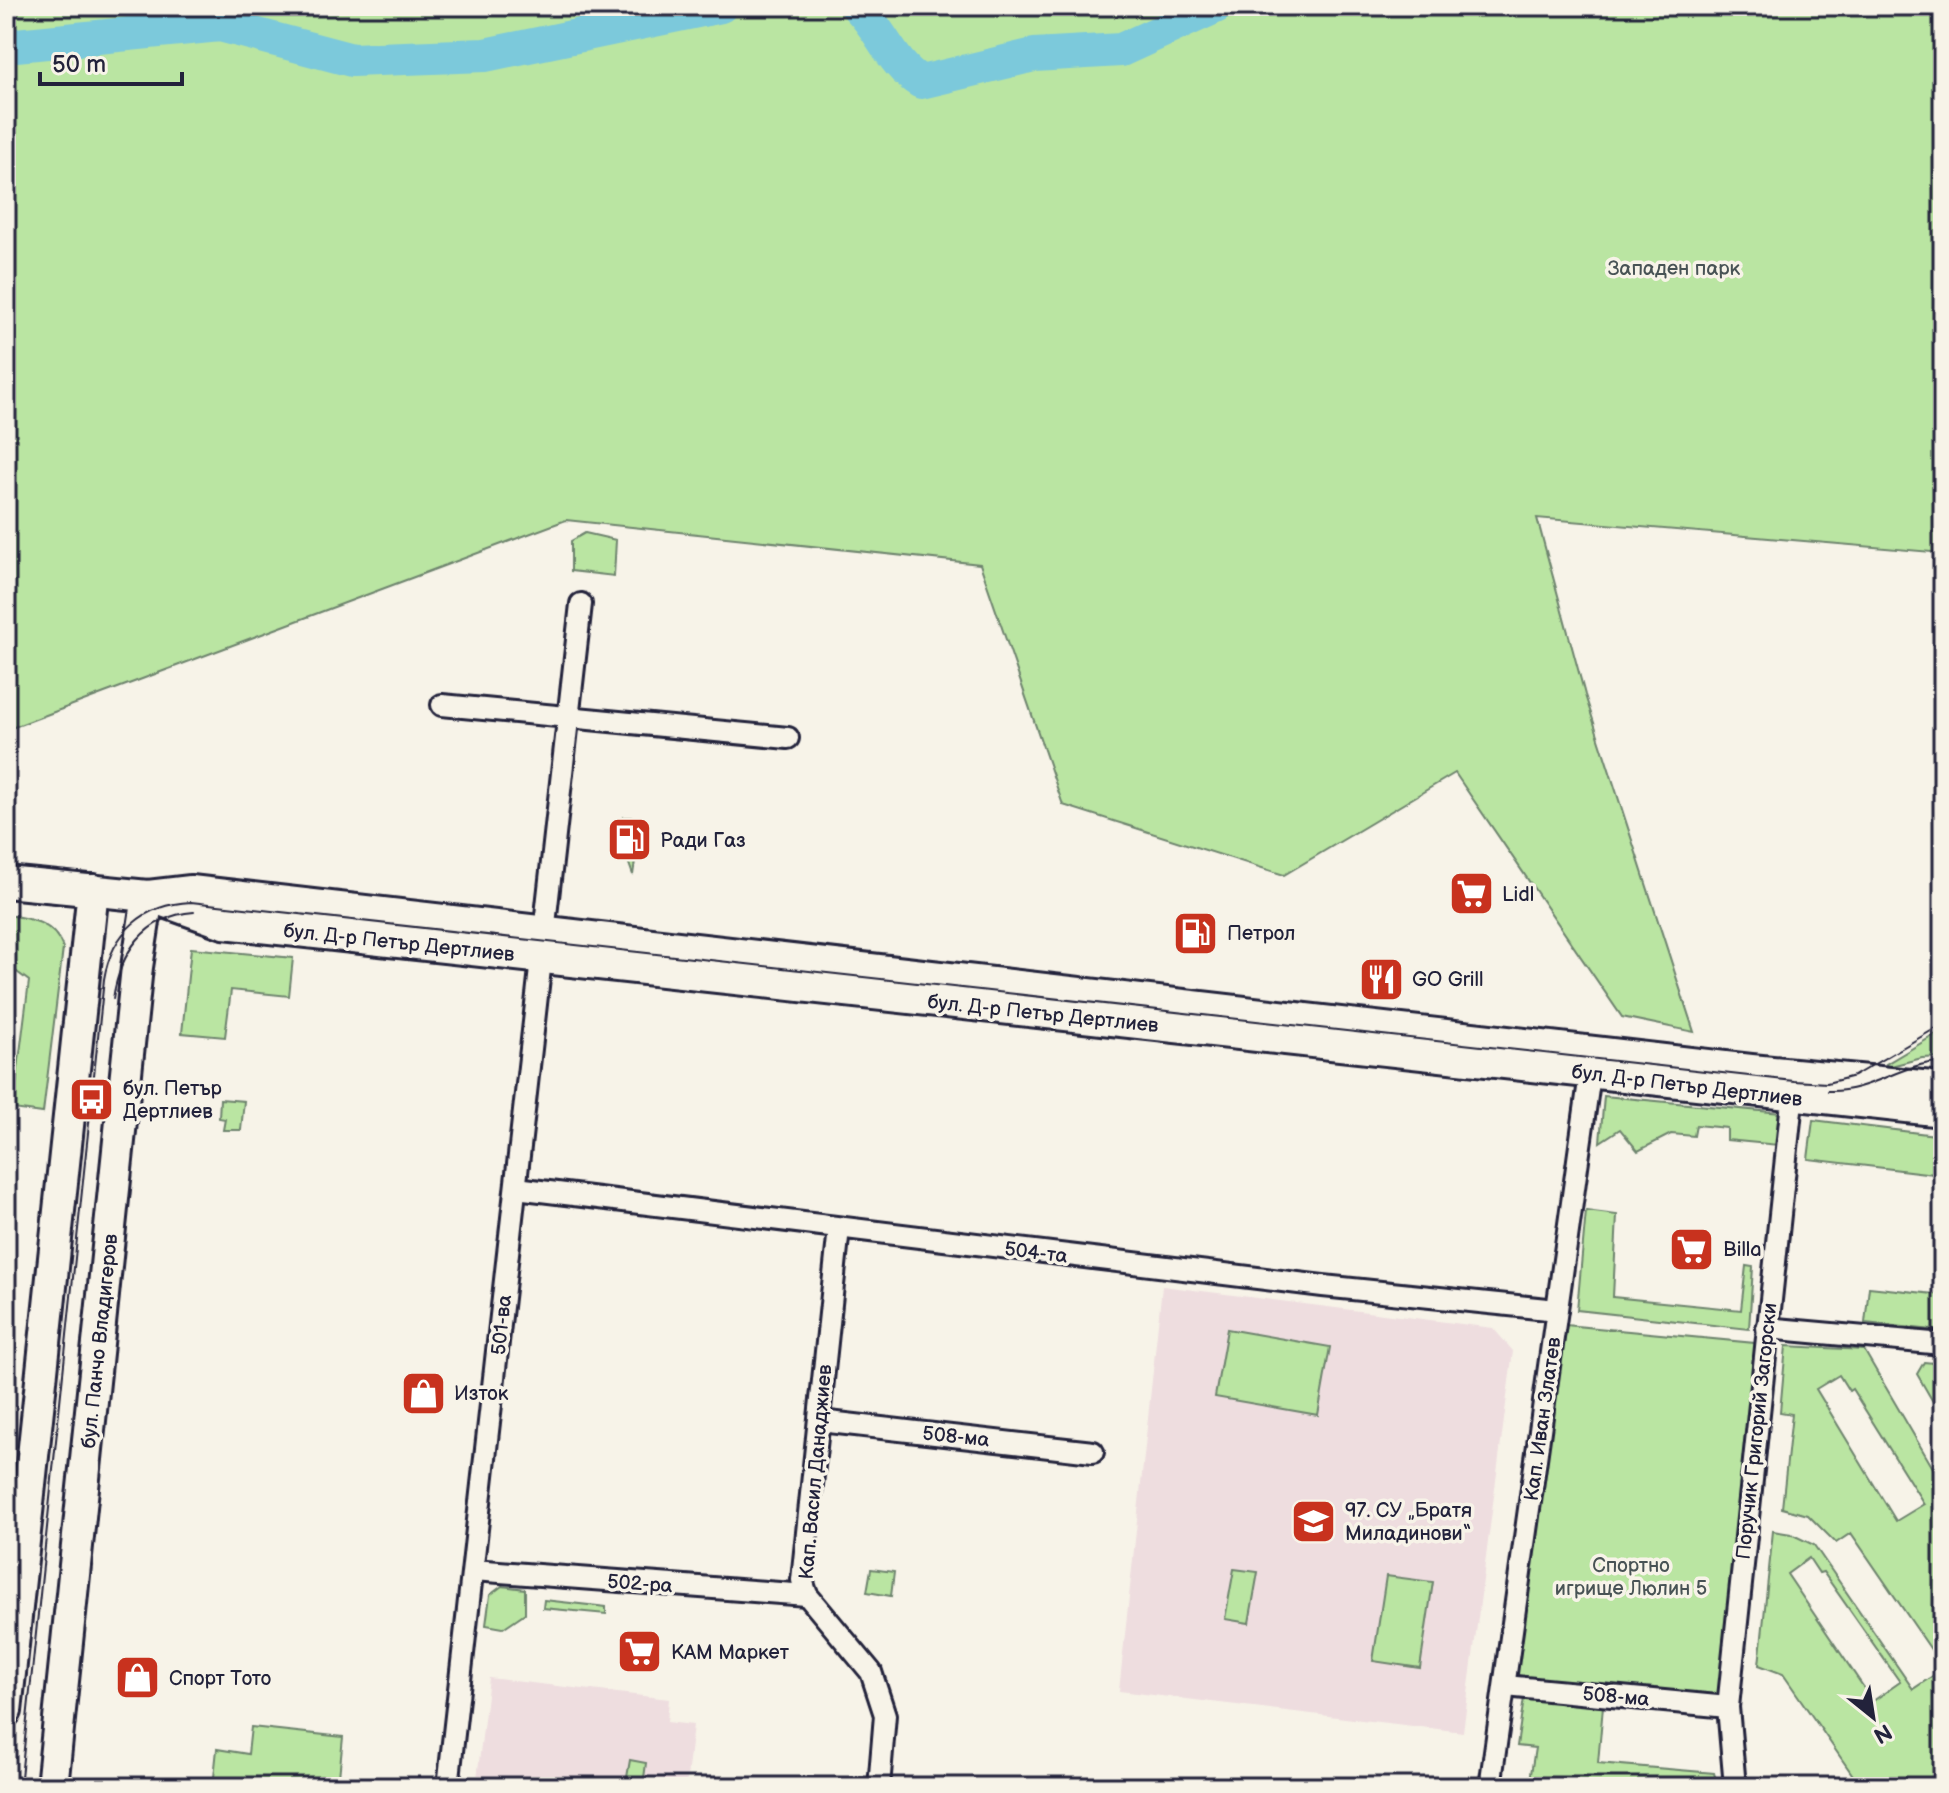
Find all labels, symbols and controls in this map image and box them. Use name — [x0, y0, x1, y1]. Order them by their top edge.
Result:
scale bar — [40, 36, 182, 86]
text: 50 m — [52, 50, 106, 79]
park label: Западен парк — [1608, 257, 1740, 281]
fuel station icon: Ради Газ — [605, 816, 653, 864]
place label: Ради Газ — [660, 829, 746, 853]
supermarket icon: Lidl — [1447, 870, 1495, 918]
place label: Lidl — [1502, 883, 1534, 907]
fuel station icon: Петрол — [1172, 909, 1220, 957]
street label: бул. Д-р Петър Дертлиев — [282, 919, 516, 967]
place label: Петрол — [1227, 922, 1295, 946]
restaurant icon: GO Grill — [1357, 955, 1405, 1003]
place label: GO Grill — [1412, 968, 1483, 992]
street label: бул. Д-р Петър Дертлиев — [926, 990, 1160, 1038]
street label: бул. Д-р Петър Дертлиев — [1570, 1060, 1804, 1112]
bus stop icon: бул. Петър Дертлиев — [68, 1076, 116, 1124]
place label: бул. Петър Дертлиев — [123, 1077, 223, 1124]
supermarket icon: Billa — [1668, 1225, 1716, 1273]
street label: бул. Панчо Владигеров — [77, 1232, 123, 1450]
street label: 504-та — [1003, 1237, 1069, 1269]
place label: Billa — [1723, 1238, 1761, 1262]
street label: 501-ва — [487, 1294, 517, 1356]
street label: Поручик Григорий Загорски — [1732, 1301, 1782, 1561]
street label: Кап. Иван Златев — [1520, 1335, 1566, 1503]
street label: Кап. Васил Данаджиев — [795, 1363, 837, 1581]
shop icon: Изток — [399, 1369, 447, 1417]
place label: Изток — [454, 1382, 509, 1406]
street label: 508-ма — [921, 1422, 991, 1452]
school or university icon: 97. СУ „Братя Миладинови“ — [1290, 1497, 1338, 1545]
place label: 97. СУ „Братя Миладинови“ — [1345, 1499, 1472, 1546]
park label: Спортно игрище Люлин 5 — [1555, 1554, 1707, 1601]
street label: 502-ра — [606, 1570, 674, 1598]
supermarket icon: КАМ Маркет — [616, 1628, 664, 1676]
place label: КАМ Маркет — [671, 1641, 790, 1665]
shop icon: Спорт Тото — [114, 1654, 162, 1702]
place label: Спорт Тото — [169, 1667, 271, 1691]
north arrow — [1833, 1677, 1913, 1757]
street label: 508-ма — [1581, 1682, 1651, 1712]
text: N — [1868, 1717, 1896, 1749]

